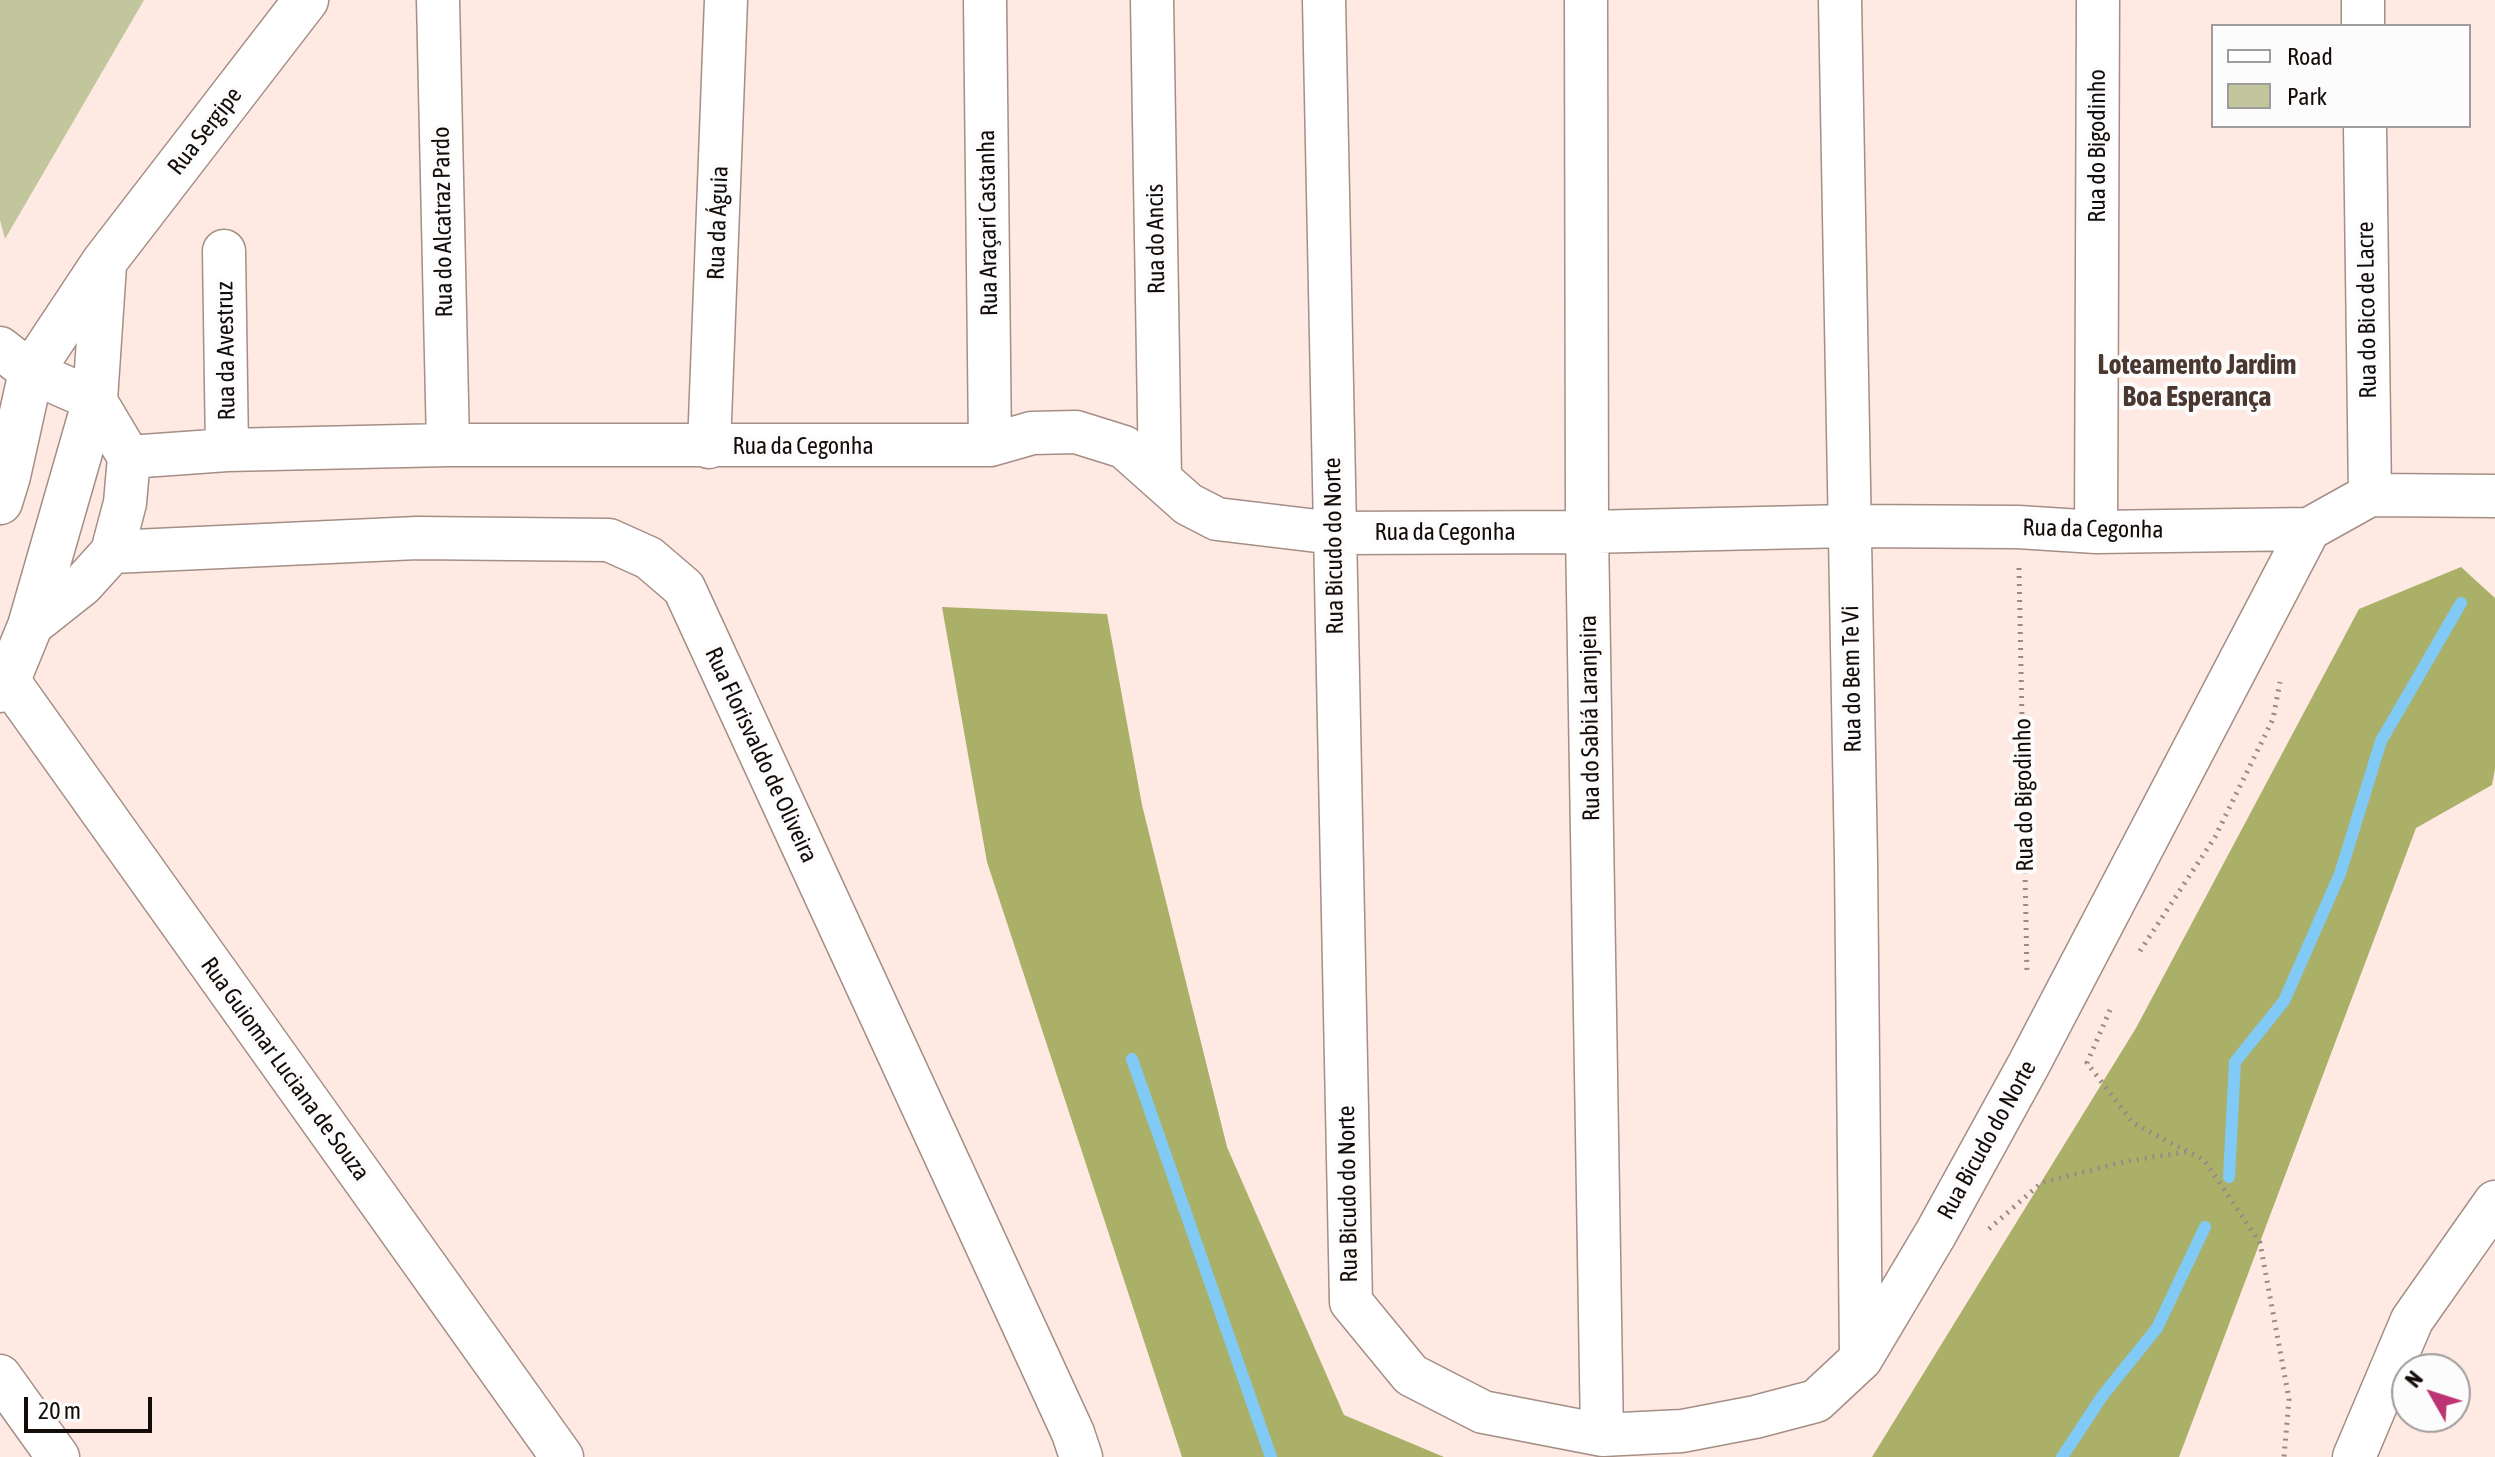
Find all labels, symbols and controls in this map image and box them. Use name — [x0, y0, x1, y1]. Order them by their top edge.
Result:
legend — [2211, 24, 2471, 128]
text: Road — [2287, 43, 2333, 70]
street label: Rua do Bigodinho — [2083, 69, 2111, 223]
street label: Rua Sergipe — [162, 81, 248, 181]
text: Park — [2287, 83, 2327, 110]
street label: Rua do Alcatraz Pardo — [427, 126, 459, 318]
street label: Rua Araçari Castanha — [972, 130, 1004, 316]
street label: Rua da Águia — [702, 165, 734, 281]
street label: Rua do Ancis — [1141, 184, 1171, 294]
street label: Rua do Bico de Lacre — [2351, 221, 2383, 399]
street label: Rua da Avestruz — [210, 281, 242, 421]
district label: Loteamento Jardim Boa Esperança — [2098, 348, 2296, 414]
street label: Rua da Cegonha — [732, 432, 874, 460]
street label: Rua Bicudo do Norte — [1318, 457, 1350, 635]
street label: Rua da Cegonha — [2022, 513, 2164, 545]
street label: Rua da Cegonha — [1374, 518, 1516, 546]
street label: Rua do Bem Te Vi — [1836, 605, 1868, 753]
street label: Rua do Sabiá Laranjeira — [1574, 615, 1606, 821]
street label: Rua Florisvaldo de Oliveira — [698, 643, 824, 867]
street label: Rua do Bigodinho — [2008, 718, 2040, 872]
street label: Rua Guiomar Luciana de Souza — [194, 952, 376, 1186]
street label: Rua Bicudo do Norte — [1931, 1056, 2043, 1224]
street label: Rua Bicudo do Norte — [1332, 1105, 1364, 1283]
north arrow — [2391, 1353, 2471, 1433]
text: N — [2400, 1366, 2428, 1392]
scale bar — [28, 1381, 156, 1431]
text: 20 m — [38, 1397, 81, 1424]

